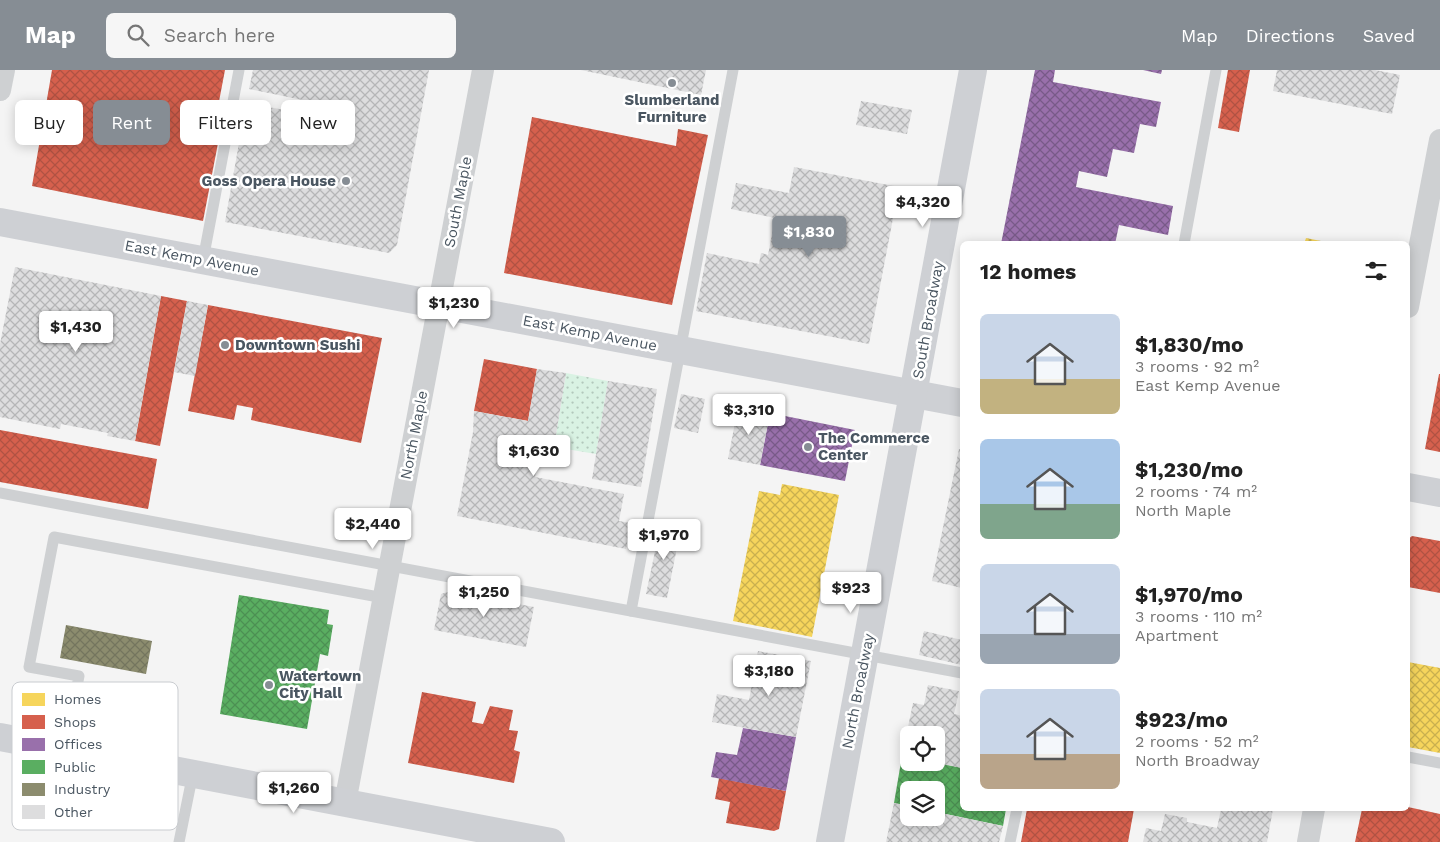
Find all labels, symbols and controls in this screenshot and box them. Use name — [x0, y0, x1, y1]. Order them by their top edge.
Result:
search box — [106, 13, 456, 58]
text: Map — [25, 21, 76, 49]
icon: search — [124, 21, 152, 49]
text: Search here — [164, 24, 275, 47]
text: Map — [1181, 25, 1218, 46]
text: Directions — [1246, 25, 1335, 46]
text: Saved — [1363, 25, 1415, 46]
marker: Slumberland Furniture — [666, 77, 678, 89]
place label: Slumberland Furniture — [625, 91, 719, 126]
chip: Buy — [15, 100, 83, 145]
chip: Rent — [93, 100, 170, 145]
chip: Filters — [180, 100, 271, 145]
chip: New — [281, 100, 355, 145]
street label: South Maple — [440, 155, 476, 249]
place label: Goss Opera House — [202, 172, 336, 190]
marker: Goss Opera House — [340, 175, 352, 187]
pin: $4,320 — [882, 186, 964, 228]
text: $4,320 — [896, 192, 950, 211]
pin: $1,830 — [768, 216, 850, 258]
text: $1,830 — [783, 222, 835, 241]
street label: East Kemp Avenue — [123, 236, 261, 280]
icon: filters — [1362, 257, 1390, 285]
street label: South Broadway — [909, 259, 947, 380]
text: 12 homes — [980, 259, 1076, 284]
pin: $1,230 — [413, 286, 495, 329]
text: $1,230 — [428, 293, 480, 312]
pin: $1,430 — [35, 310, 117, 353]
street label: East Kemp Avenue — [521, 311, 659, 355]
text: $1,430 — [50, 317, 102, 336]
text: $1,830/mo — [1135, 332, 1244, 357]
icon: home — [1020, 334, 1080, 394]
place label: Downtown Sushi — [235, 336, 360, 354]
marker: Downtown Sushi — [219, 339, 231, 351]
text: 3 rooms · 92 m² — [1135, 357, 1259, 376]
text: East Kemp Avenue — [1135, 376, 1281, 395]
street label: North Maple — [397, 389, 431, 481]
pin: $3,310 — [708, 394, 790, 436]
text: $3,310 — [723, 400, 775, 419]
place label: The Commerce Center — [818, 429, 930, 464]
pin: $1,630 — [493, 434, 575, 477]
text: $1,630 — [508, 441, 560, 460]
marker: The Commerce Center — [802, 441, 814, 453]
text: $1,230/mo — [1135, 457, 1243, 482]
icon: home — [1020, 459, 1080, 519]
text: 2 rooms · 74 m² — [1135, 482, 1257, 501]
text: North Maple — [1135, 501, 1231, 520]
pin: $2,440 — [332, 508, 414, 550]
text: $2,440 — [345, 514, 401, 533]
pin: $1,970 — [623, 518, 705, 561]
text: $1,970 — [639, 525, 689, 544]
pin: $923 — [821, 572, 881, 614]
pin: $1,250 — [443, 576, 525, 618]
text: $923 — [831, 578, 871, 597]
text: $1,250 — [459, 582, 509, 601]
text: $1,970/mo — [1135, 582, 1243, 607]
icon: home — [1020, 584, 1080, 644]
text: 3 rooms · 110 m² — [1135, 607, 1262, 626]
text: Apartment — [1135, 626, 1218, 645]
street label: North Broadway — [838, 632, 878, 750]
pin: $3,180 — [728, 654, 810, 697]
text: $3,180 — [744, 661, 794, 680]
place label: Watertown City Hall — [279, 667, 361, 702]
marker: Watertown City Hall — [263, 679, 275, 691]
legend — [12, 682, 178, 830]
text: Homes — [54, 691, 101, 707]
text: $923/mo — [1135, 707, 1228, 732]
icon: home — [1020, 709, 1080, 769]
text: Shops — [54, 714, 96, 730]
map controls — [900, 726, 945, 826]
button: locate — [900, 726, 945, 771]
text: 2 rooms · 52 m² — [1135, 732, 1259, 751]
text: Offices — [54, 736, 103, 752]
text: North Broadway — [1135, 751, 1260, 770]
text: Public — [54, 759, 96, 775]
pin: $1,260 — [253, 772, 335, 814]
text: $1,260 — [268, 778, 320, 797]
text: Industry — [54, 781, 111, 797]
button: layers — [900, 781, 945, 826]
text: Other — [54, 804, 93, 820]

